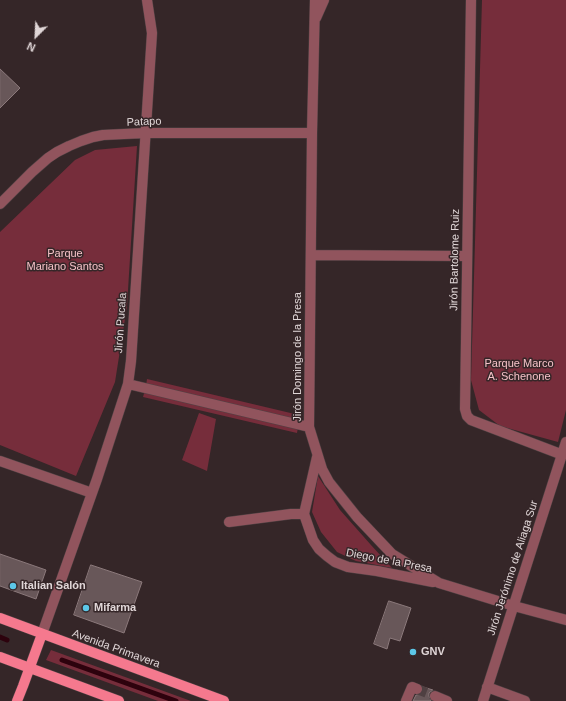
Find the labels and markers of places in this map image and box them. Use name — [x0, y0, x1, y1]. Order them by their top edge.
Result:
place label: Italian Salón — [21, 579, 86, 593]
marker: Italian Salón — [8, 581, 18, 591]
place label: Mifarma — [94, 601, 136, 615]
marker: Mifarma — [81, 603, 91, 613]
place label: GNV — [421, 645, 445, 659]
marker: GNV — [408, 647, 418, 657]

